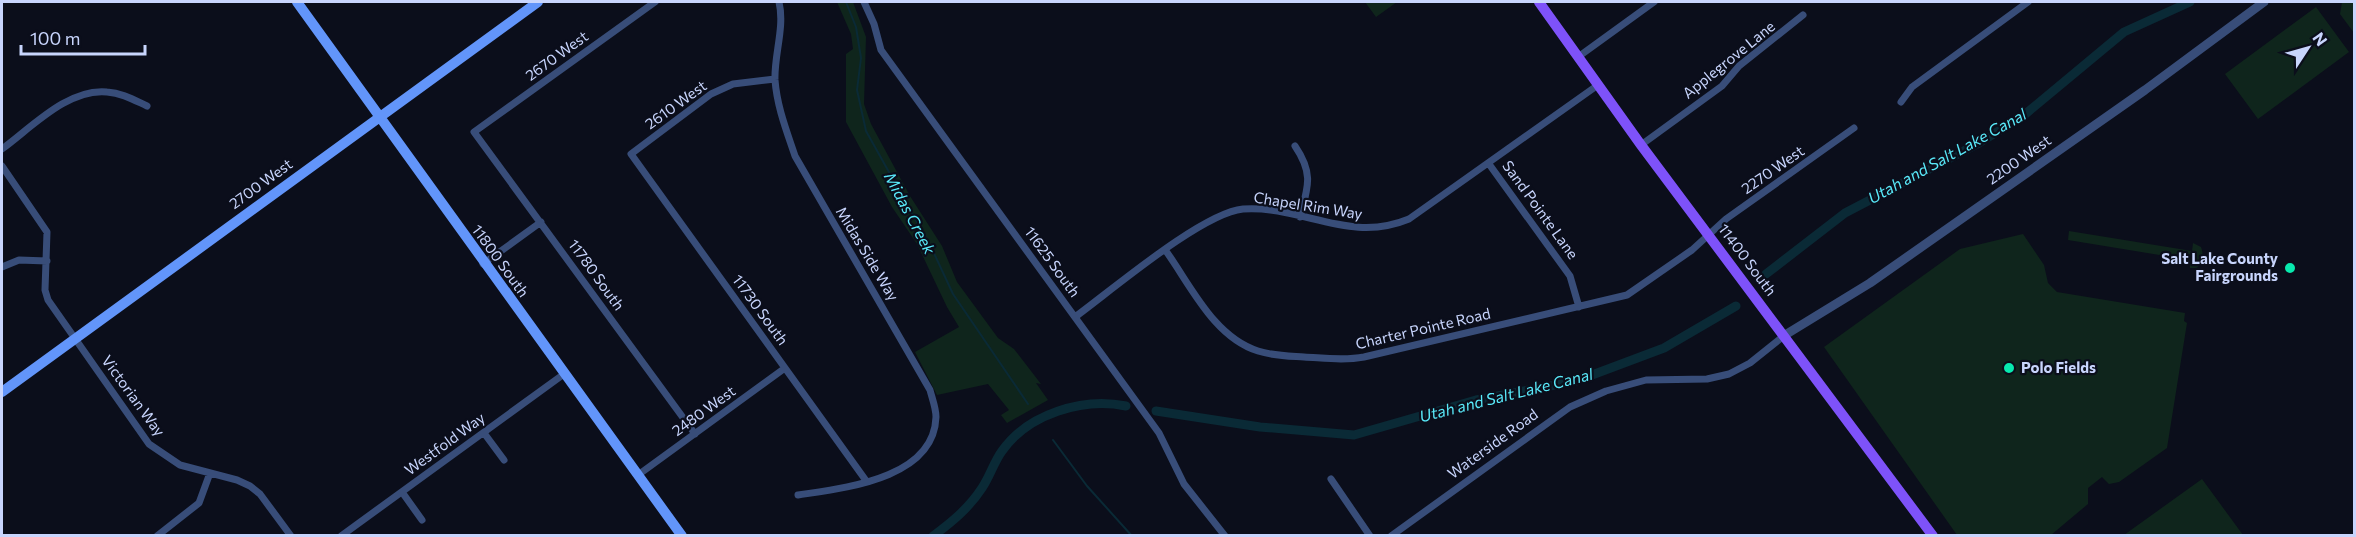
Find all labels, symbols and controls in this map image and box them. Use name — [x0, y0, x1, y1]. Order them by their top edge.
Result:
street label: Applegrove Lane — [1679, 16, 1778, 102]
scale bar — [21, 18, 146, 56]
north arrow — [2278, 18, 2338, 78]
street label: 2670 West — [522, 26, 591, 84]
text: 100 m — [30, 27, 80, 49]
text: N — [2309, 28, 2332, 49]
street label: 2610 West — [641, 76, 710, 133]
water label: Utah and Salt Lake Canal — [1864, 104, 2030, 207]
street label: 2200 West — [1983, 131, 2054, 188]
street label: 2270 West — [1738, 141, 1807, 197]
street label: 2700 West — [225, 154, 296, 212]
street label: Sand Pointe Lane — [1499, 157, 1583, 262]
water label: Midas Creek — [881, 169, 940, 257]
street label: Chapel Rim Way — [1252, 188, 1364, 223]
street label: Midas Side Way — [833, 203, 903, 304]
street label: 11400 South — [1715, 220, 1781, 299]
street label: 11800 South — [468, 221, 533, 300]
street label: 11625 South — [1021, 223, 1084, 300]
street label: 11780 South — [565, 235, 629, 313]
place label: Salt Lake County Fairgrounds — [2161, 249, 2279, 284]
marker: Salt Lake County Fairgrounds — [2283, 261, 2297, 275]
street label: 11730 South — [729, 271, 792, 348]
street label: Charter Pointe Road — [1354, 304, 1492, 352]
street label: Victorian Way — [98, 351, 169, 440]
place label: Polo Fields — [2021, 358, 2096, 376]
marker: Polo Fields — [2002, 361, 2016, 375]
water label: Utah and Salt Lake Canal — [1417, 363, 1596, 425]
street label: 2480 West — [668, 381, 739, 439]
street label: Waterside Road — [1444, 404, 1541, 482]
street label: Westfold Way — [401, 408, 488, 478]

